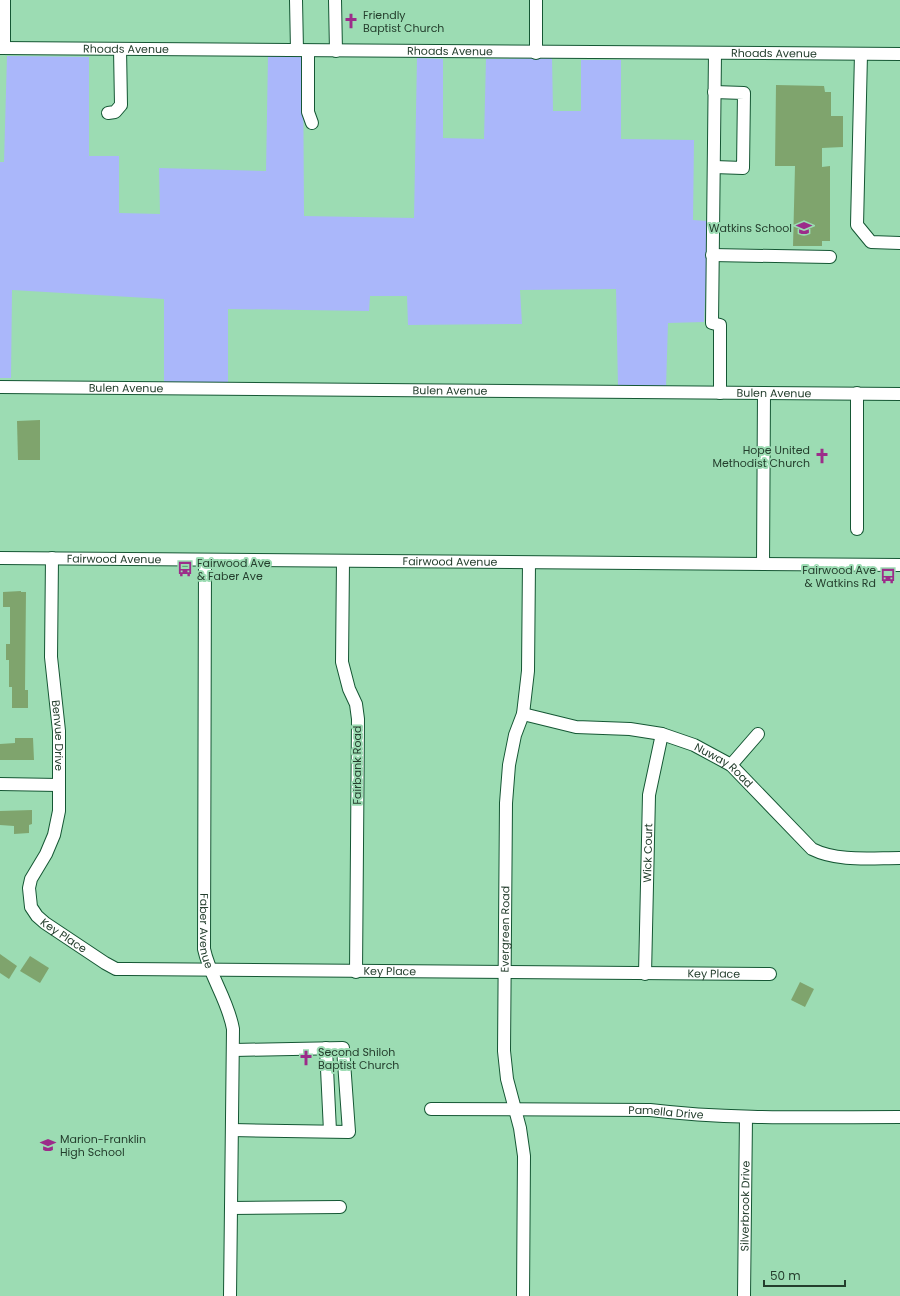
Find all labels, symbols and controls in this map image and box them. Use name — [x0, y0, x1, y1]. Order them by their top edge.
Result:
place label: Friendly Baptist Church — [363, 7, 444, 36]
church icon: Friendly Baptist Church — [342, 12, 360, 30]
street label: Rhoads Avenue — [83, 41, 169, 57]
street label: Rhoads Avenue — [407, 43, 493, 59]
street label: Rhoads Avenue — [731, 45, 817, 61]
school or university icon: Watkins School — [795, 219, 813, 237]
place label: Watkins School — [709, 220, 792, 236]
street label: Bulen Avenue — [89, 380, 164, 396]
street label: Bulen Avenue — [413, 382, 488, 399]
street label: Bulen Avenue — [737, 385, 812, 401]
place label: Hope United Methodist Church — [712, 442, 810, 471]
church icon: Hope United Methodist Church — [813, 447, 831, 465]
street label: Fairwood Avenue — [67, 551, 162, 567]
street label: Fairwood Avenue — [403, 553, 498, 570]
place label: Fairwood Ave & Faber Ave — [197, 555, 271, 584]
bus stop icon: Fairwood Ave & Faber Ave — [176, 560, 194, 578]
place label: Fairwood Ave & Watkins Rd — [802, 562, 876, 591]
bus stop icon: Fairwood Ave & Watkins Rd — [879, 567, 897, 585]
street label: Benvue Drive — [48, 699, 67, 771]
street label: Fairbank Road — [349, 726, 365, 804]
street label: Nuway Road — [692, 739, 757, 791]
street label: Wick Court — [639, 823, 656, 883]
street label: Evergreen Road — [497, 886, 513, 972]
street label: Faber Avenue — [196, 893, 217, 971]
street label: Key Place — [37, 914, 90, 957]
street label: Key Place — [363, 963, 416, 979]
street label: Key Place — [687, 965, 740, 982]
place label: Second Shiloh Baptist Church — [318, 1044, 399, 1073]
church icon: Second Shiloh Baptist Church — [297, 1049, 315, 1067]
street label: Pamella Drive — [628, 1102, 704, 1123]
place label: Marion-Franklin High School — [60, 1131, 146, 1160]
school or university icon: Marion-Franklin High School — [39, 1136, 57, 1154]
street label: Silverbrook Drive — [736, 1160, 754, 1252]
scale bar — [764, 1262, 845, 1288]
text: 50 m — [770, 1267, 801, 1284]

